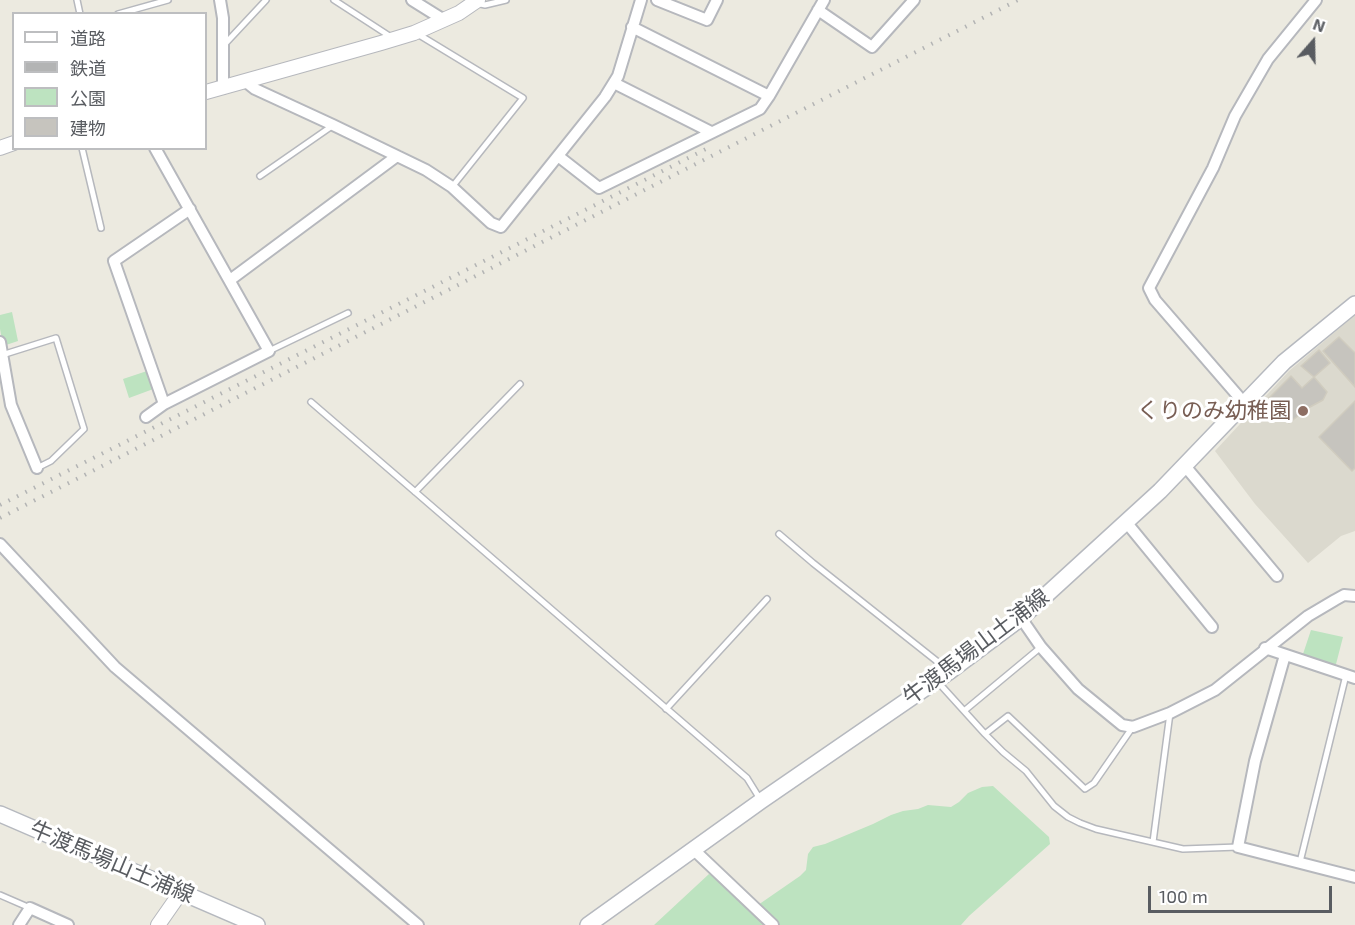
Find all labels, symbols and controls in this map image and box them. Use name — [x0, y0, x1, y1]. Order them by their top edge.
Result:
legend — [12, 12, 207, 150]
north arrow — [1283, 12, 1343, 72]
text: N — [1311, 14, 1328, 36]
text: 道路 — [70, 27, 106, 49]
text: 鉄道 — [70, 57, 106, 79]
text: 公園 — [70, 87, 106, 109]
text: 建物 — [70, 117, 106, 139]
place label: くりのみ幼稚園 — [1137, 398, 1291, 424]
marker: くりのみ幼稚園 — [1296, 404, 1310, 418]
street label: 牛渡馬場山土浦線 — [898, 583, 1054, 711]
street label: 牛渡馬場山土浦線 — [26, 815, 198, 909]
scale bar — [1151, 874, 1336, 912]
text: 100 m — [1159, 885, 1208, 907]

